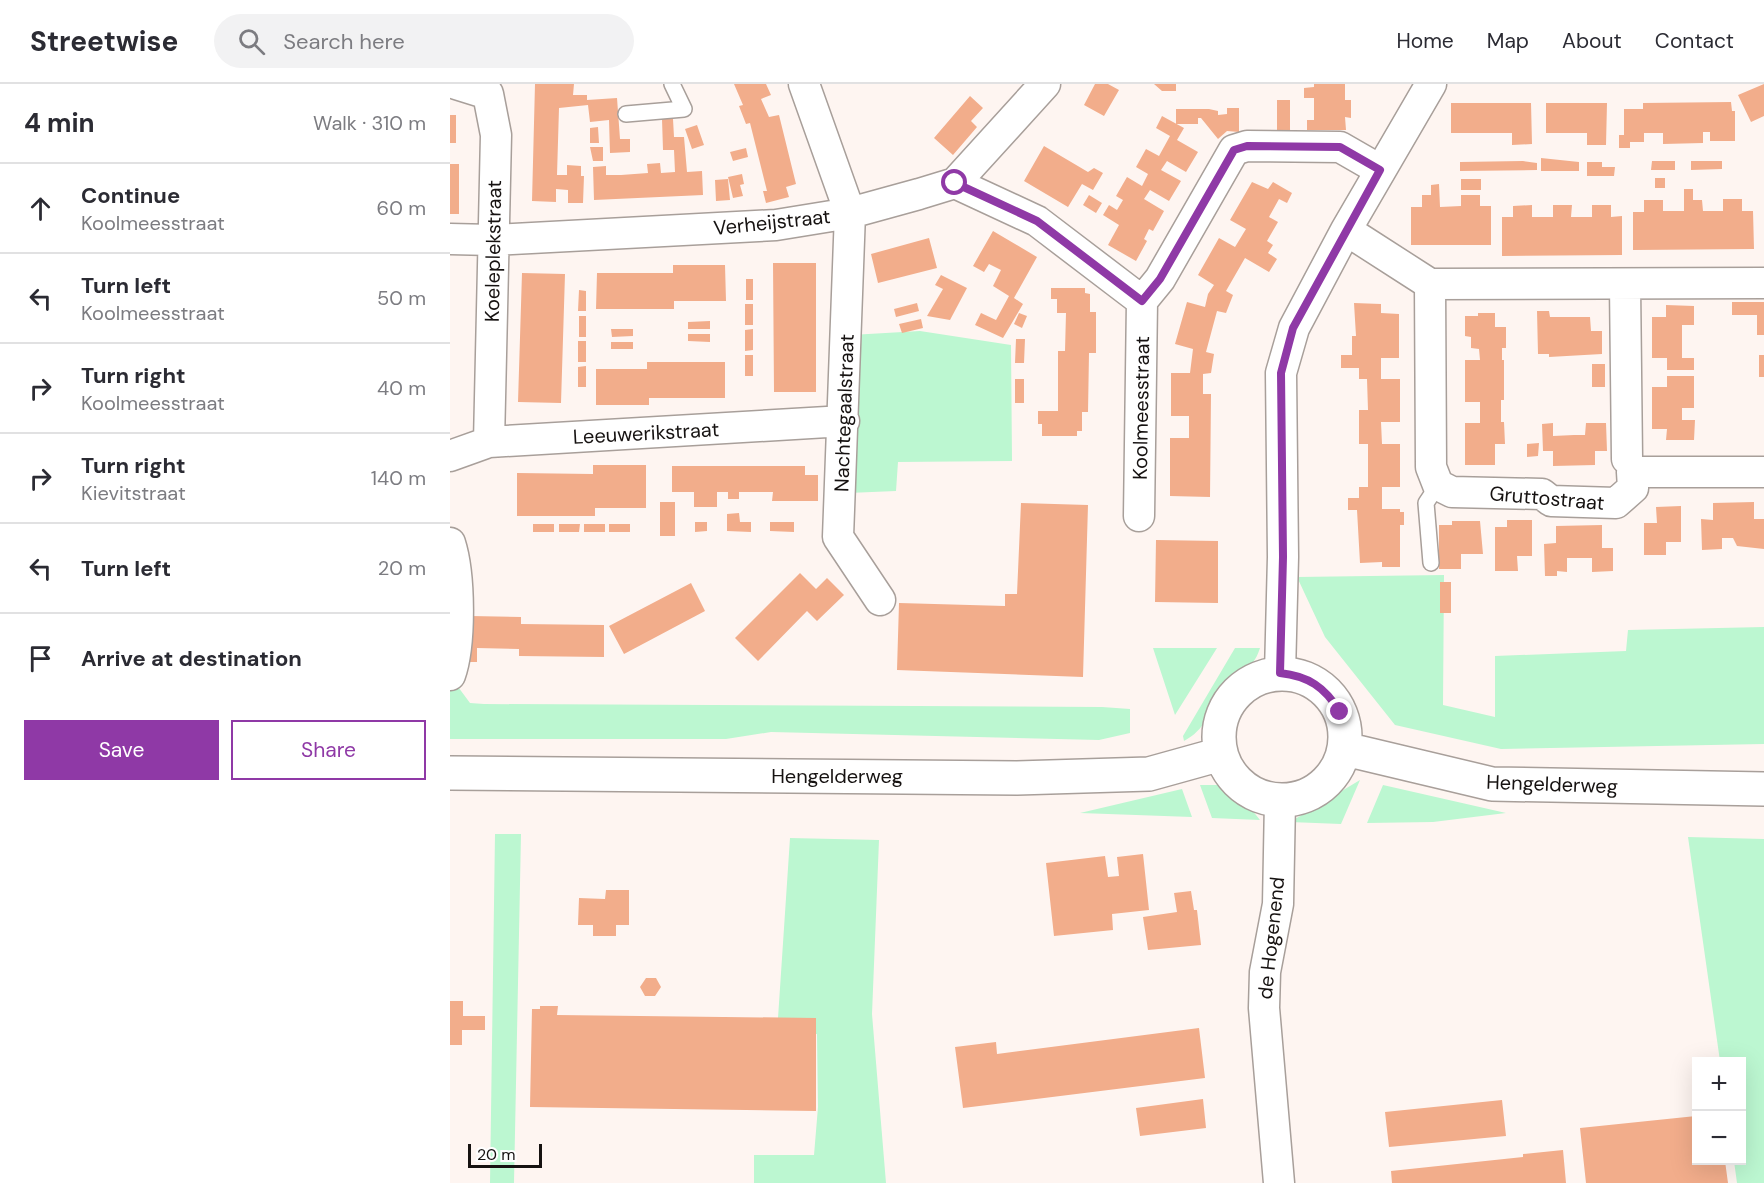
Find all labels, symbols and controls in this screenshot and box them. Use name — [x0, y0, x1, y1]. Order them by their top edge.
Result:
search box — [214, 14, 634, 68]
text: Streetwise — [30, 23, 178, 60]
icon: search — [235, 25, 268, 58]
text: Search here — [283, 27, 405, 56]
text: Home — [1396, 27, 1454, 55]
text: Map — [1487, 27, 1529, 55]
text: About — [1562, 27, 1622, 55]
text: Contact — [1655, 27, 1734, 55]
text: 4 min — [24, 106, 95, 140]
text: Walk · 310 m — [313, 110, 426, 136]
route start — [941, 169, 967, 195]
street label: Koeleplekstraat — [479, 180, 507, 322]
text: Continue — [81, 181, 180, 210]
icon: ahead — [24, 192, 57, 225]
text: 60 m — [377, 195, 426, 221]
street label: Verheijstraat — [712, 203, 832, 241]
text: Koolmeesstraat — [81, 210, 225, 236]
text: Turn left — [81, 271, 171, 300]
icon: left — [24, 282, 57, 315]
text: 50 m — [377, 285, 426, 311]
text: Koolmeesstraat — [81, 300, 225, 326]
street label: Nachtegaalstraat — [828, 333, 860, 492]
street label: Koolmeesstraat — [1127, 336, 1155, 480]
text: Turn right — [81, 361, 186, 390]
icon: right — [24, 372, 57, 405]
text: 40 m — [377, 375, 426, 401]
text: Koolmeesstraat — [81, 390, 225, 416]
street label: Leeuwerikstraat — [572, 416, 720, 450]
text: Turn right — [81, 451, 186, 480]
icon: right — [24, 462, 57, 495]
text: 140 m — [371, 465, 426, 491]
text: Kievitstraat — [81, 480, 186, 506]
street label: Gruttostraat — [1488, 480, 1606, 516]
icon: left — [24, 552, 57, 585]
text: Turn left — [81, 554, 171, 583]
text: 20 m — [378, 555, 426, 581]
icon: arrive — [24, 642, 57, 675]
text: Arrive at destination — [81, 644, 302, 673]
route end — [1326, 698, 1352, 724]
button: Save — [24, 720, 219, 780]
button: Share — [231, 720, 426, 780]
street label: Hengelderweg — [771, 763, 903, 789]
street label: Hengelderweg — [1486, 769, 1618, 799]
street label: de Hogenend — [1252, 875, 1290, 1001]
map controls — [1692, 1057, 1746, 1165]
button: + — [1692, 1057, 1746, 1111]
button: − — [1692, 1111, 1746, 1165]
scale bar — [468, 1141, 542, 1168]
text: 20 m — [477, 1144, 516, 1165]

